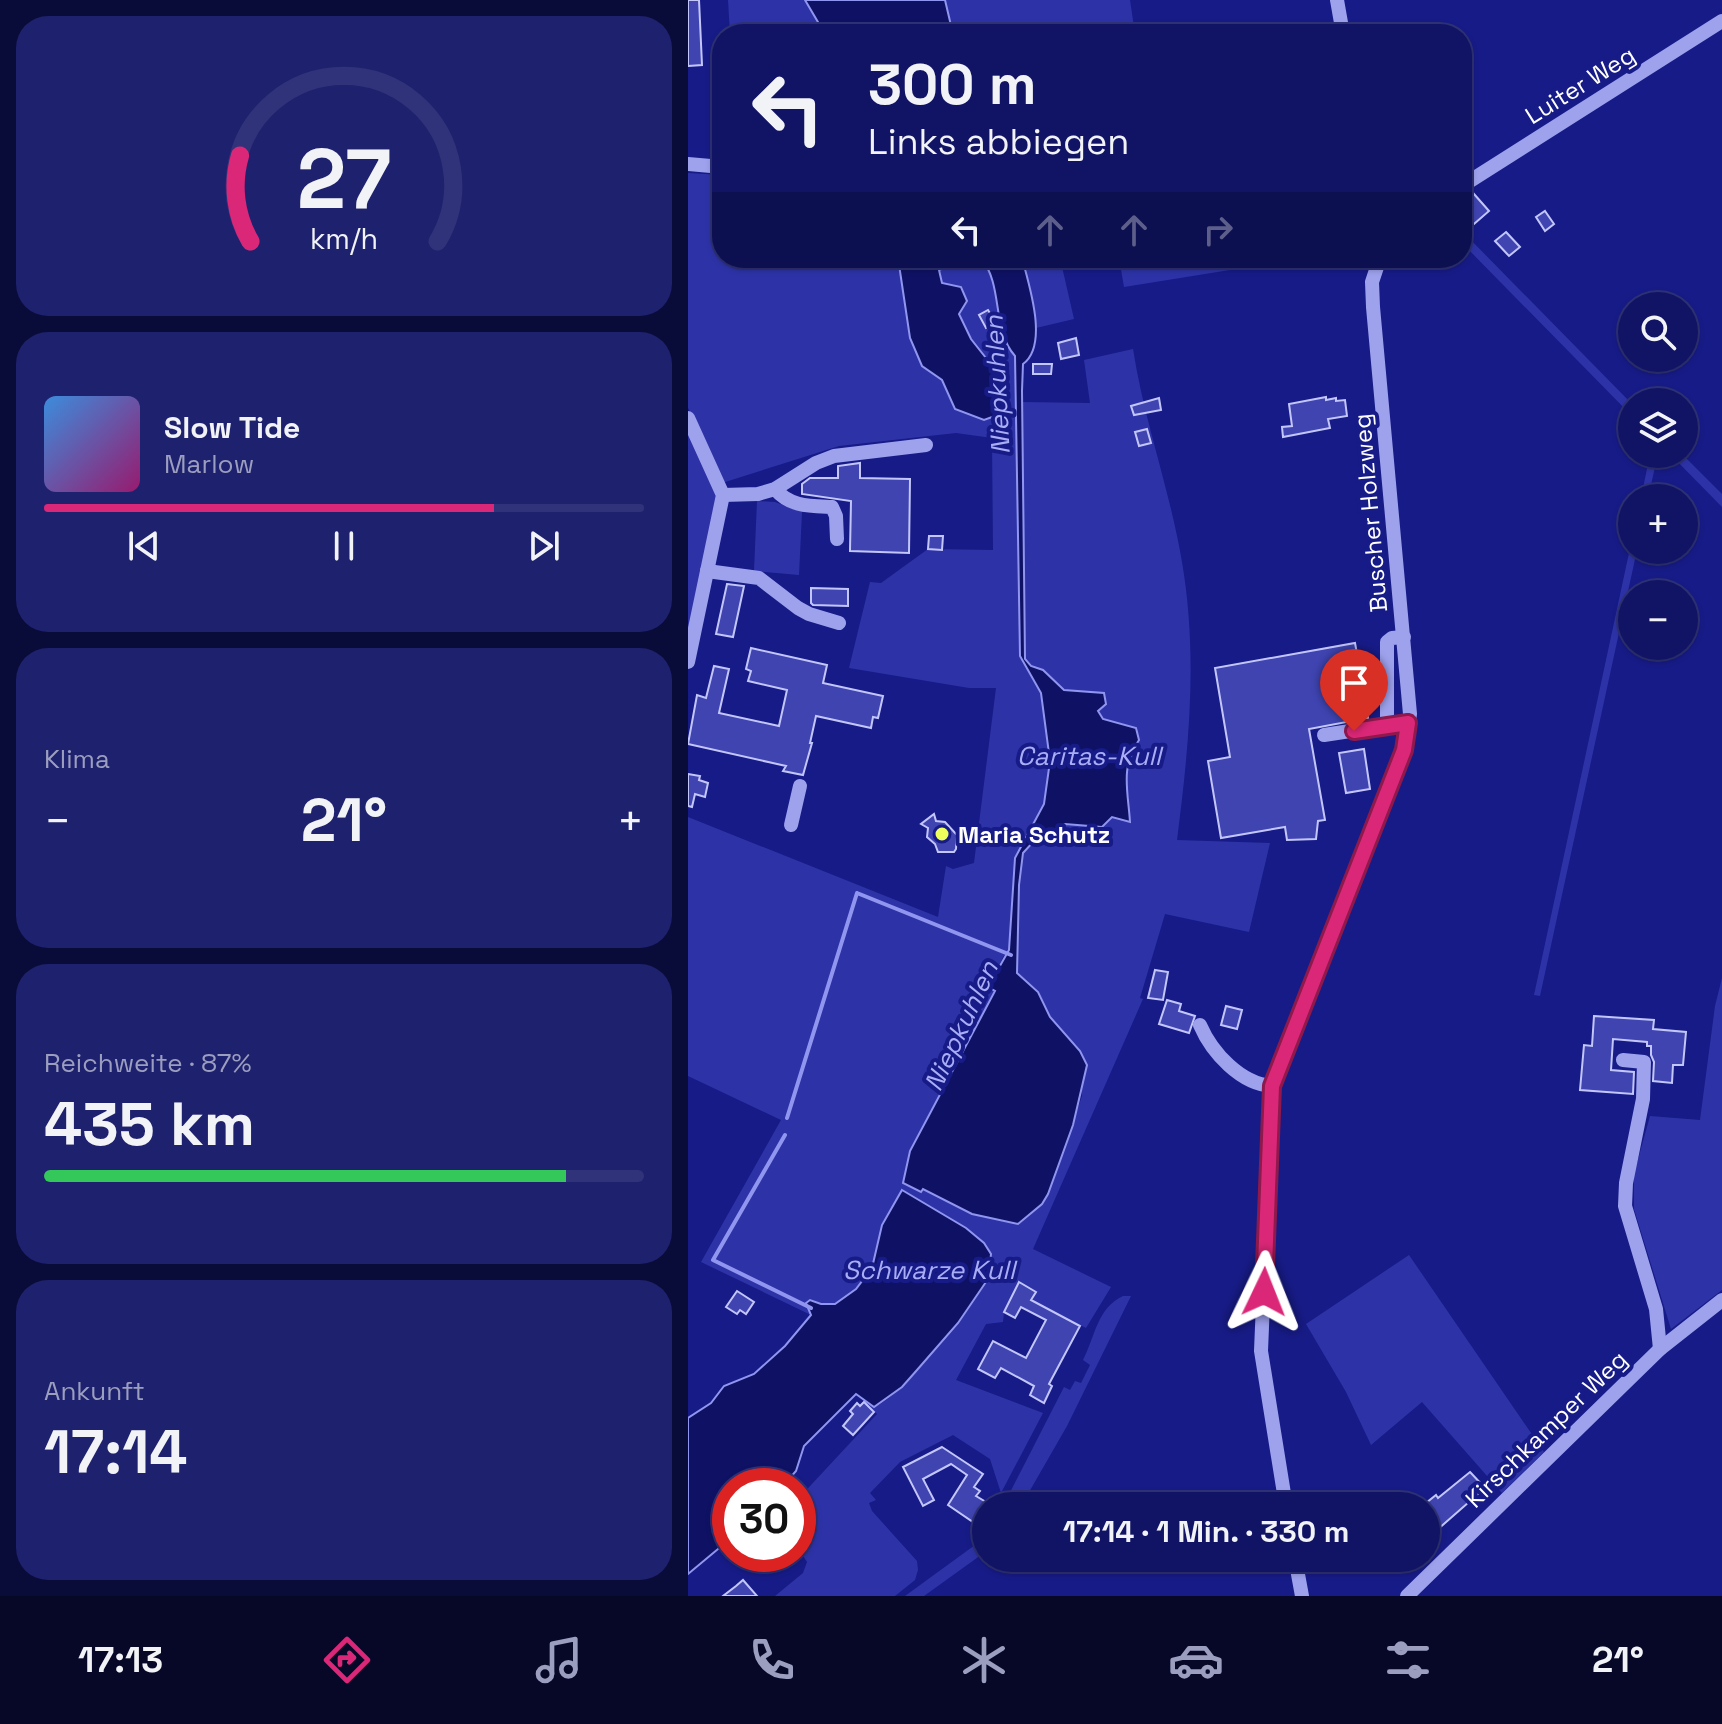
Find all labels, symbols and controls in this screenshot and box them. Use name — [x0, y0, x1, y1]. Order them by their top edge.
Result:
street label: Luiter Weg — [1519, 39, 1641, 131]
text: 300 m — [868, 49, 1037, 120]
icon: left — [736, 56, 840, 160]
text: Links abbiegen — [868, 119, 1129, 165]
text: 27 — [297, 126, 391, 232]
icon: left — [944, 208, 988, 252]
icon: ahead — [1028, 208, 1072, 252]
icon: ahead — [1112, 208, 1156, 252]
icon: right — [1196, 208, 1240, 252]
text: km/h — [310, 221, 378, 257]
map controls — [1618, 292, 1698, 660]
button: search — [1618, 292, 1698, 372]
water label: Niepkuhlen — [976, 313, 1018, 455]
button: layers — [1618, 388, 1698, 468]
text: Slow Tide — [164, 408, 300, 447]
street label: Buscher Holzweg — [1346, 412, 1394, 614]
text: Marlow — [164, 447, 254, 481]
button: + — [1618, 484, 1698, 564]
icon: previous — [122, 524, 166, 568]
icon: pause — [322, 524, 366, 568]
icon: next — [522, 524, 566, 568]
button: − — [1618, 580, 1698, 660]
pin — [1320, 649, 1388, 731]
icon: arrive — [1332, 661, 1376, 705]
water label: Caritas-Kull — [1017, 739, 1164, 773]
text: Klima — [44, 742, 110, 776]
text: 21° — [301, 782, 387, 859]
text: − — [44, 793, 71, 849]
text: + — [617, 793, 644, 849]
place label: Maria Schutz — [958, 819, 1110, 850]
marker: Maria Schutz — [933, 825, 951, 843]
water label: Niepkuhlen — [916, 955, 1006, 1096]
text: Reichweite · 87% — [44, 1046, 252, 1080]
text: 435 km — [44, 1086, 255, 1163]
position arrow — [1222, 1250, 1306, 1334]
water label: Schwarze Kull — [843, 1253, 1018, 1287]
street label: Kirschkamper Weg — [1459, 1344, 1633, 1514]
text: Ankunft — [44, 1374, 145, 1408]
text: 17:14 — [44, 1414, 188, 1491]
speed limit sign: 30 — [712, 1468, 816, 1572]
text: 17:14 · 1 Min. · 330 m — [1063, 1512, 1349, 1551]
icon: directions — [319, 1632, 375, 1688]
icon: music — [531, 1632, 587, 1688]
icon: phone — [744, 1632, 800, 1688]
icon: climate — [956, 1632, 1012, 1688]
icon: car — [1168, 1632, 1224, 1688]
icon: filters — [1380, 1632, 1436, 1688]
text: 17:13 — [78, 1637, 163, 1683]
text: 21° — [1592, 1637, 1644, 1683]

